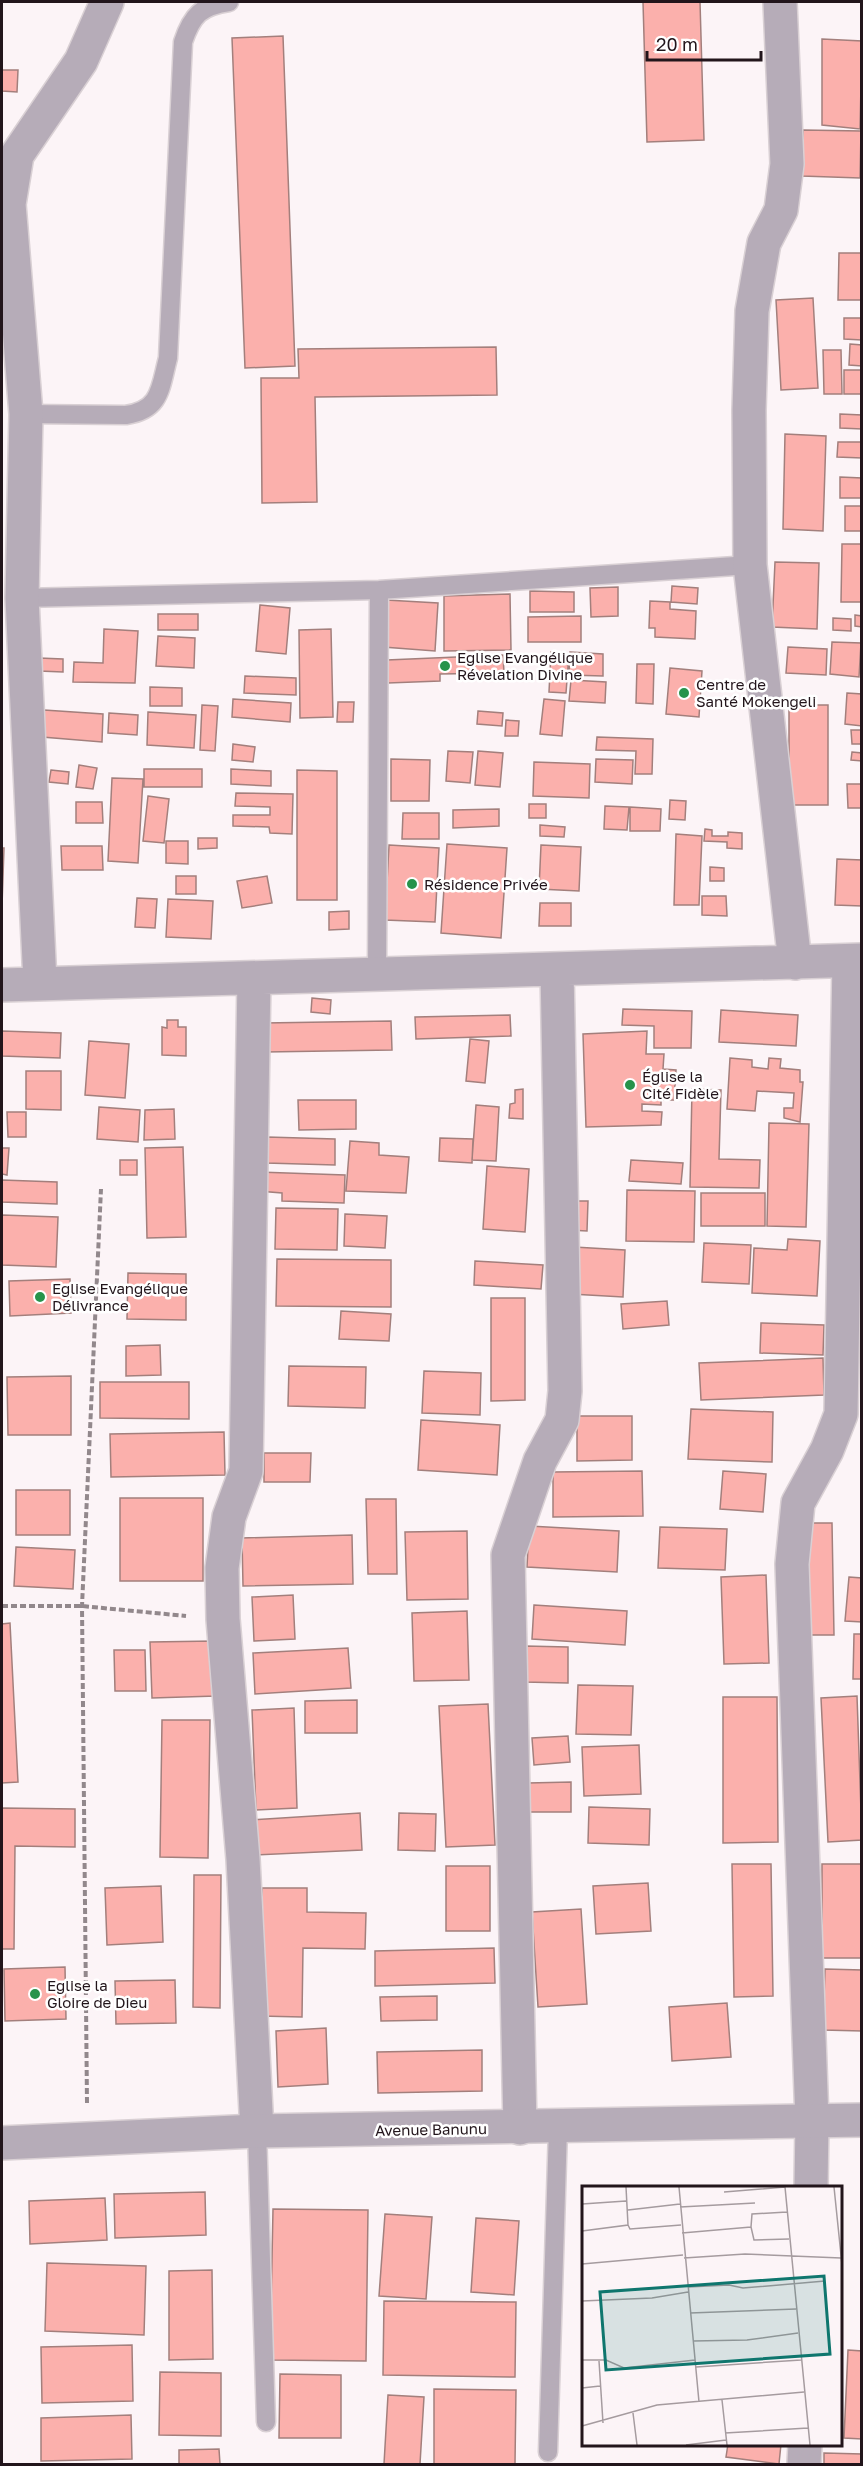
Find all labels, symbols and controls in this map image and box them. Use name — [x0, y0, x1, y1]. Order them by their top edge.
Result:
scale bar — [647, 24, 761, 62]
text: 20 m — [656, 33, 698, 55]
place label: Eglise Evangélique Révelation Divine — [457, 648, 593, 683]
marker: Eglise Evangélique Révelation Divine — [438, 659, 452, 673]
place label: Centre de Santé Mokengeli — [696, 675, 816, 710]
marker: Centre de Santé Mokengeli — [677, 686, 691, 700]
place label: Résidence Privée — [424, 875, 548, 893]
marker: Résidence Privée — [405, 877, 419, 891]
place label: Église la Cité Fidèle — [642, 1067, 719, 1102]
marker: Église la Cité Fidèle — [623, 1078, 637, 1092]
place label: Eglise Evangélique Délivrance — [52, 1279, 188, 1314]
marker: Eglise Evangélique Délivrance — [33, 1290, 47, 1304]
place label: Eglise la Gloire de Dieu — [47, 1976, 147, 2011]
marker: Eglise la Gloire de Dieu — [28, 1987, 42, 2001]
street label: Avenue Banunu — [375, 2119, 487, 2139]
inset map — [582, 2186, 842, 2445]

